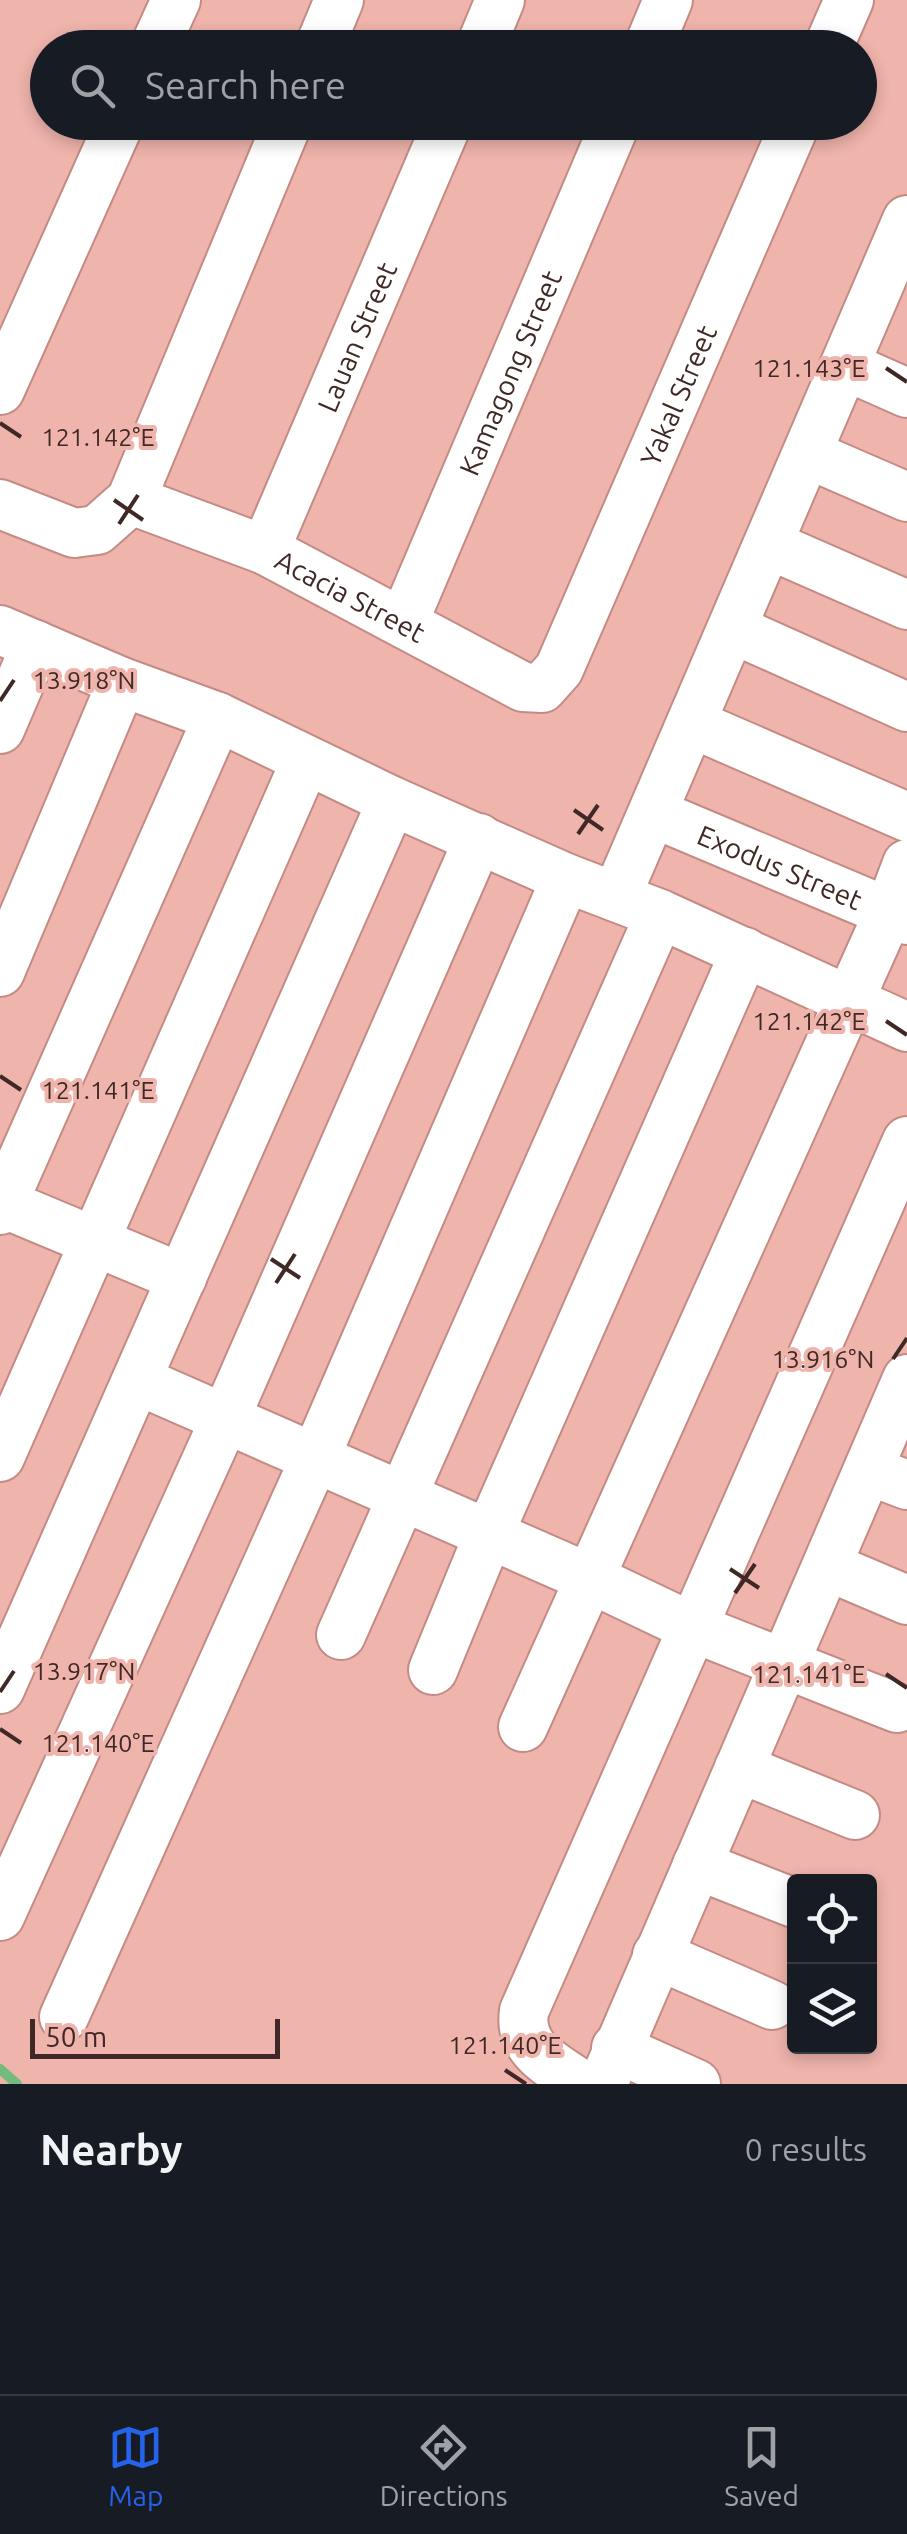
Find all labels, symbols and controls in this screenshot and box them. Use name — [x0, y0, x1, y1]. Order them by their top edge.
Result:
search box — [30, 30, 877, 140]
icon: search — [65, 58, 120, 113]
text: Search here — [145, 64, 346, 106]
street label: Lauan Street — [311, 257, 402, 416]
street label: Kamagong Street — [452, 266, 567, 479]
street label: Yakal Street — [634, 320, 722, 470]
text: 121.143°E — [753, 354, 865, 382]
text: 121.142°E — [42, 423, 154, 451]
street label: Acacia Street — [271, 543, 431, 648]
text: 13.918°N — [33, 666, 135, 694]
street label: Exodus Street — [693, 818, 867, 915]
text: 121.142°E — [753, 1007, 865, 1035]
text: 121.141°E — [42, 1076, 154, 1104]
text: 13.916°N — [772, 1345, 874, 1373]
text: 13.917°N — [33, 1657, 135, 1685]
text: 121.141°E — [753, 1660, 865, 1688]
text: 121.140°E — [42, 1729, 154, 1757]
map controls — [787, 1874, 877, 2054]
button: locate — [787, 1874, 877, 1964]
button: layers — [787, 1964, 877, 2054]
scale bar — [30, 2014, 280, 2058]
text: 50 m — [45, 2021, 107, 2052]
text: 121.140°E — [449, 2031, 561, 2059]
text: Nearby — [40, 2126, 183, 2173]
text: 0 results — [745, 2131, 867, 2167]
tab: Map — [108, 2420, 163, 2511]
tab: Directions — [380, 2420, 508, 2511]
tab: Saved — [724, 2420, 799, 2511]

